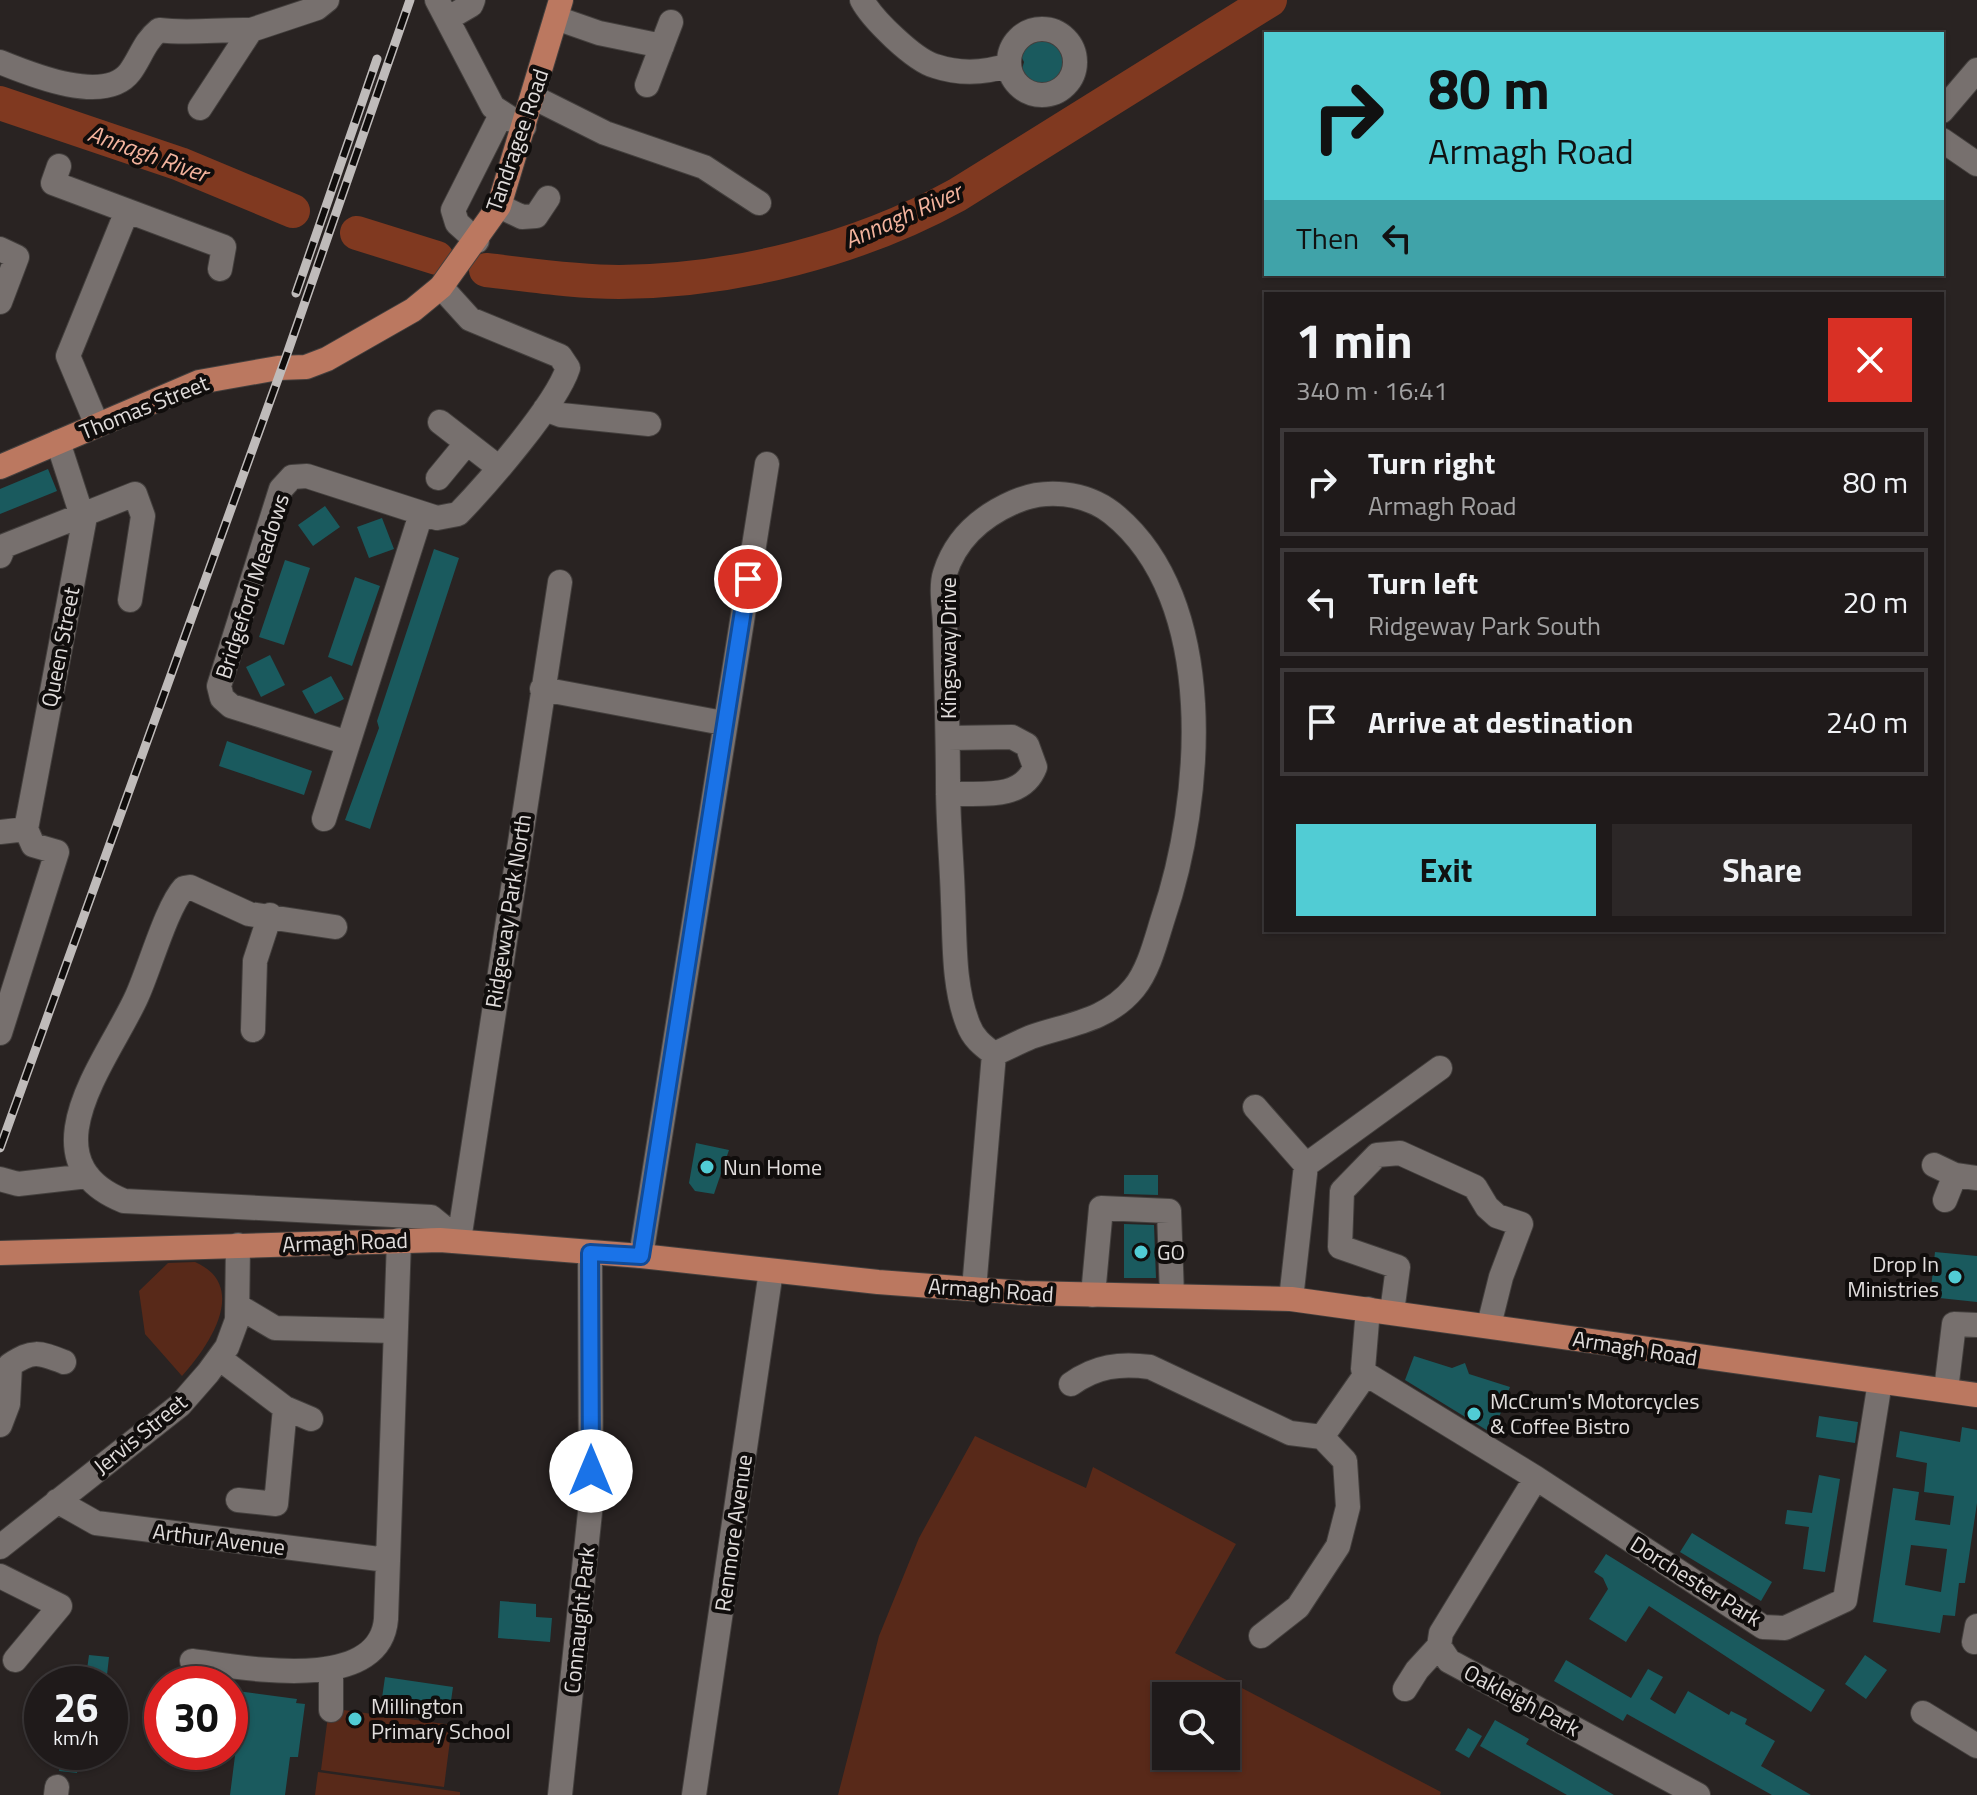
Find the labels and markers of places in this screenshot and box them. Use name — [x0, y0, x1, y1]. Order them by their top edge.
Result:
pin — [714, 545, 782, 613]
place label: Nun Home — [723, 1150, 822, 1184]
marker: Nun Home — [698, 1158, 716, 1176]
place label: GO — [1157, 1235, 1185, 1269]
marker: GO — [1132, 1243, 1150, 1261]
place label: Drop In Ministries — [1847, 1247, 1939, 1306]
marker: Drop In Ministries — [1946, 1268, 1964, 1286]
place label: McCrum's Motorcycles & Coffee Bistro — [1490, 1384, 1699, 1443]
marker: McCrum's Motorcycles & Coffee Bistro — [1465, 1405, 1483, 1423]
place label: Millington Primary School — [371, 1689, 511, 1748]
marker: Millington Primary School — [346, 1710, 364, 1728]

